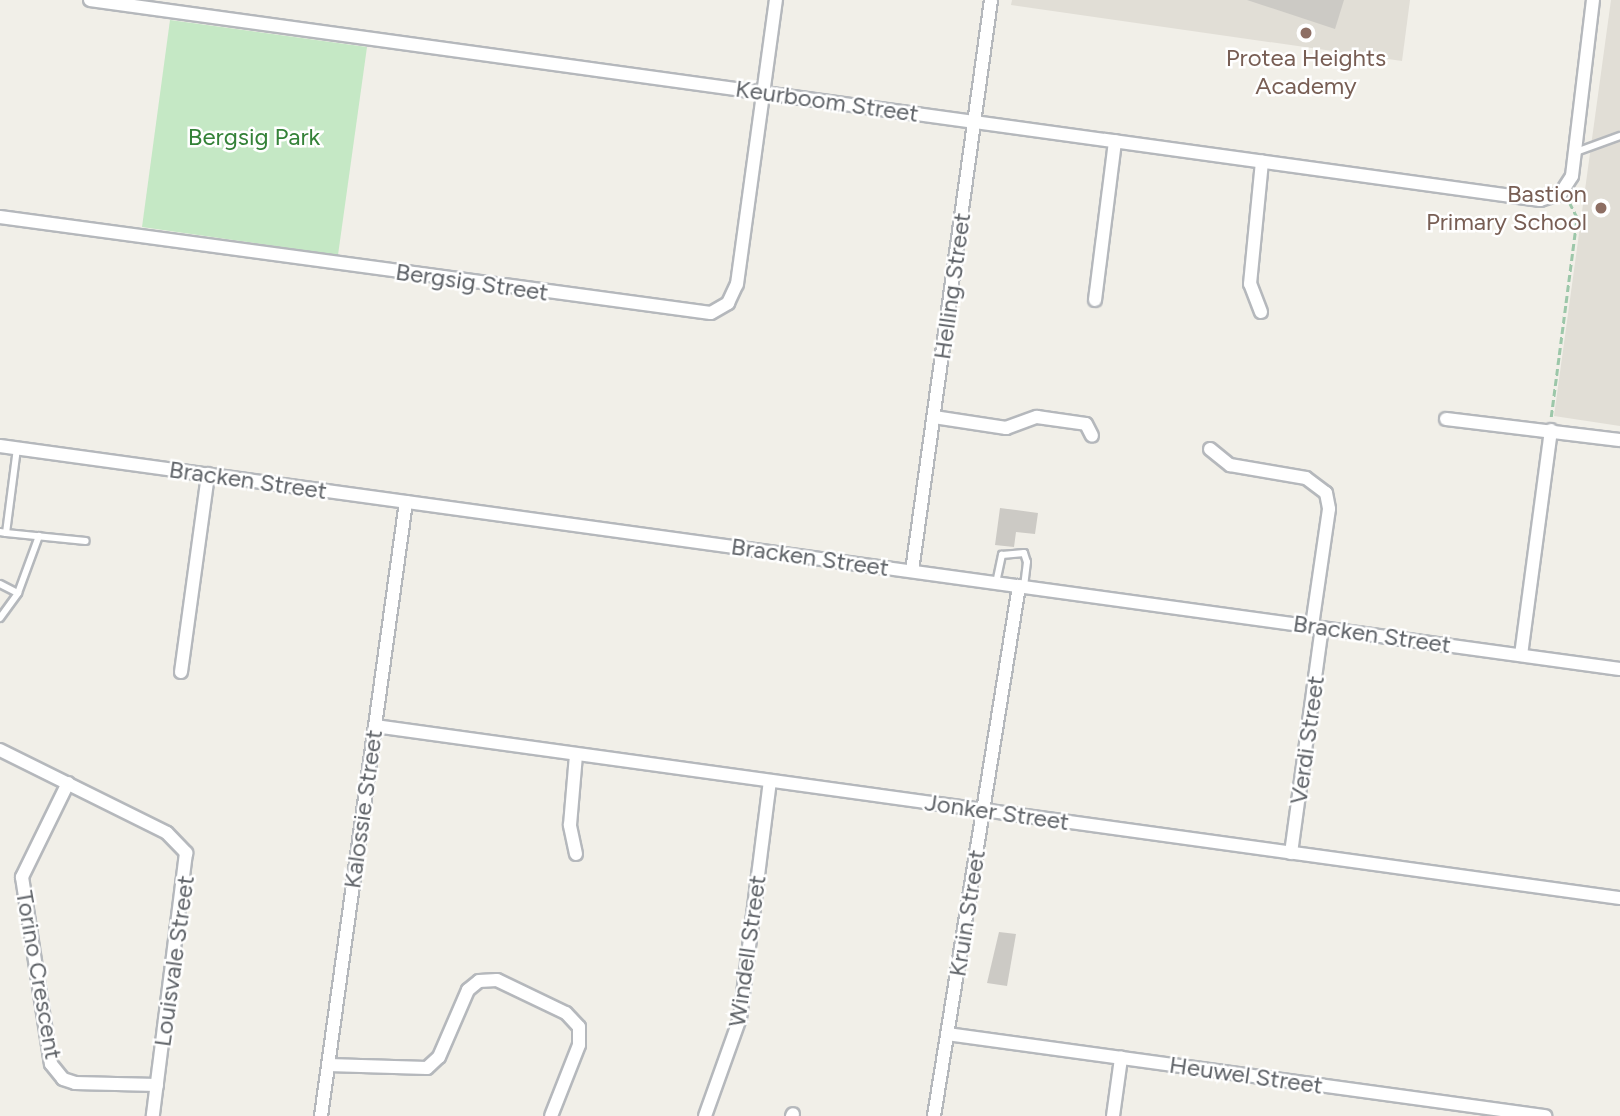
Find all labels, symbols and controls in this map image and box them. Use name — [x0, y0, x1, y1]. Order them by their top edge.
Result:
marker: Protea Heights Academy — [1298, 25, 1314, 41]
place label: Protea Heights Academy — [1226, 44, 1386, 100]
street label: Keurboom Street — [734, 74, 920, 128]
park label: Bergsig Park — [188, 123, 320, 151]
place label: Bastion Primary School — [1426, 180, 1587, 236]
marker: Bastion Primary School — [1593, 200, 1609, 216]
street label: Helling Street — [927, 211, 977, 361]
street label: Bergsig Street — [394, 257, 550, 307]
street label: Bracken Street — [167, 455, 329, 505]
street label: Bracken Street — [729, 532, 891, 582]
street label: Bracken Street — [1291, 609, 1453, 659]
street label: Verdi Street — [1284, 674, 1330, 806]
street label: Kalossie Street — [338, 728, 388, 890]
street label: Jonker Street — [923, 788, 1071, 836]
street label: Kruin Street — [943, 847, 991, 979]
street label: Windell Street — [722, 873, 772, 1029]
street label: Louisvale Street — [148, 874, 200, 1048]
street label: Torino Crescent — [10, 888, 68, 1062]
street label: Heuwel Street — [1167, 1050, 1325, 1100]

